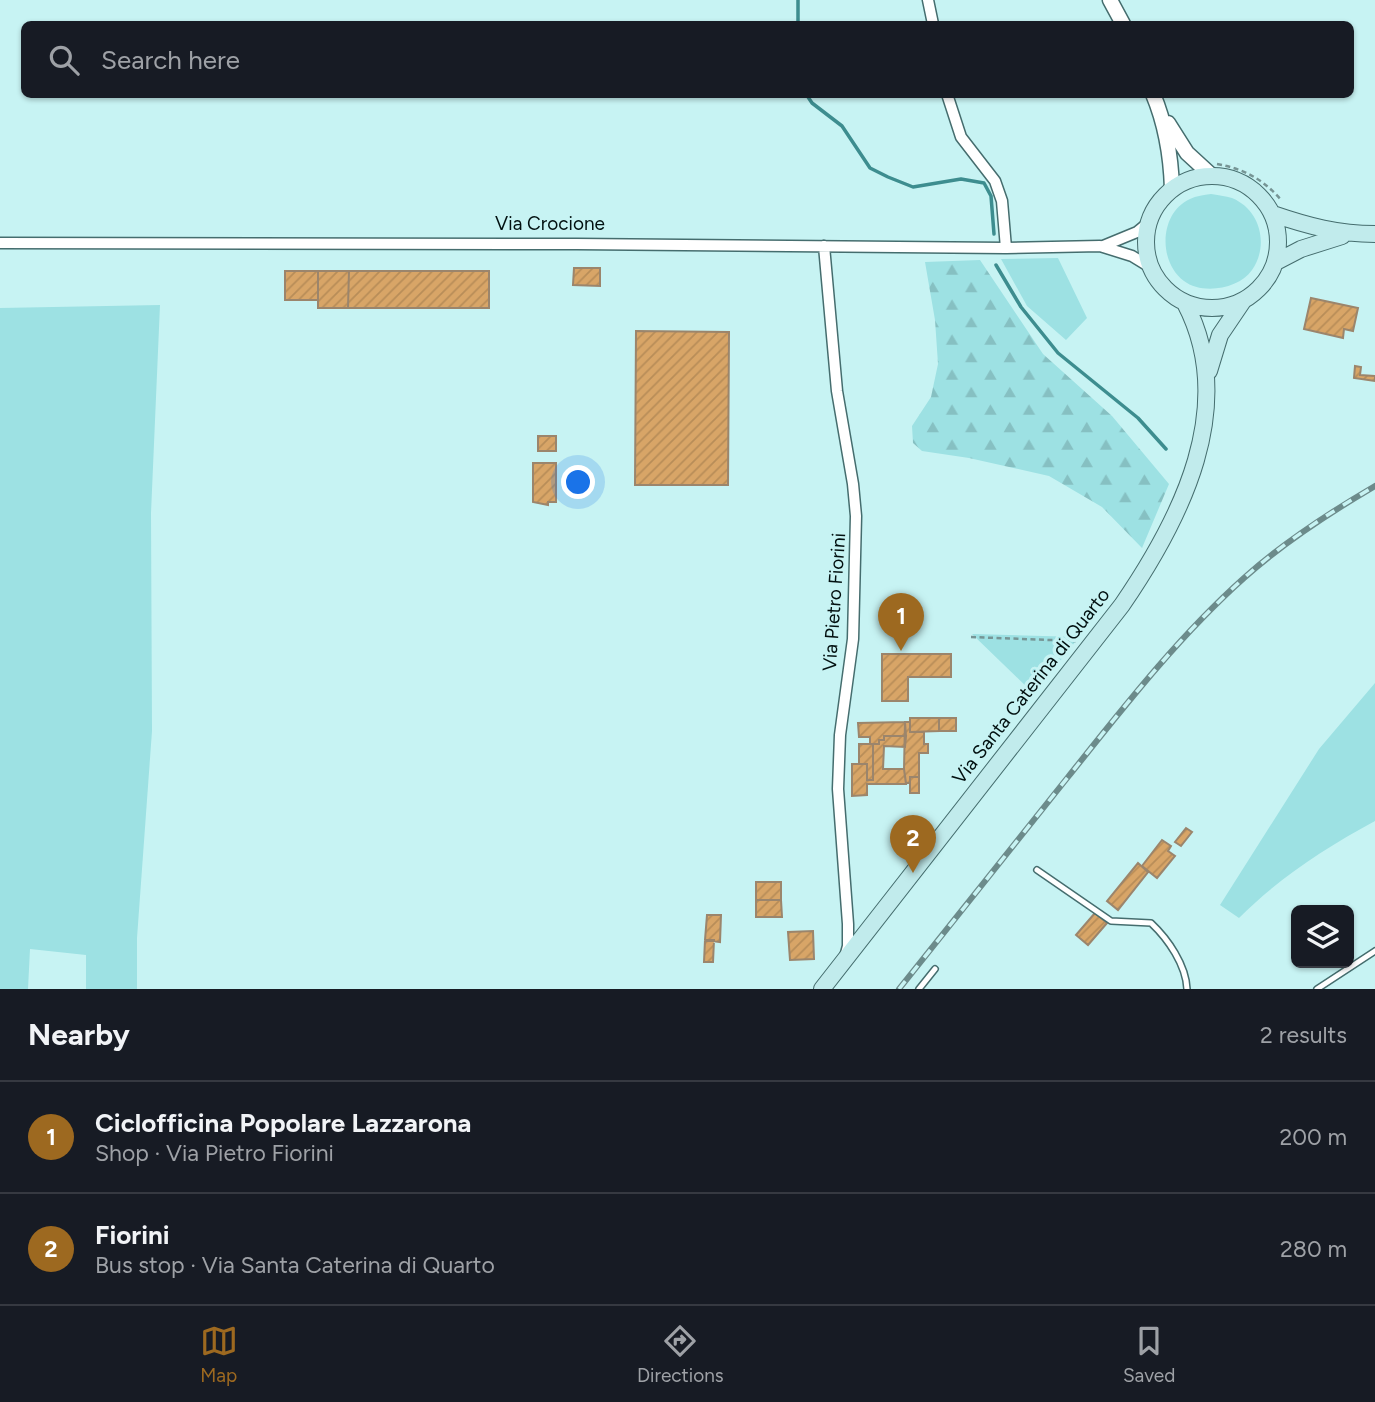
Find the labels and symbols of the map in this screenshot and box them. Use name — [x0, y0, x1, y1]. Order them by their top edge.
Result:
street label: Via Crocione — [495, 212, 605, 235]
your location — [561, 465, 595, 499]
street label: Via Pietro Fiorini — [818, 532, 850, 672]
street label: Via Santa Caterina di Quarto — [947, 584, 1115, 788]
pin: 1 — [878, 593, 924, 651]
pin: 2 — [890, 815, 936, 873]

